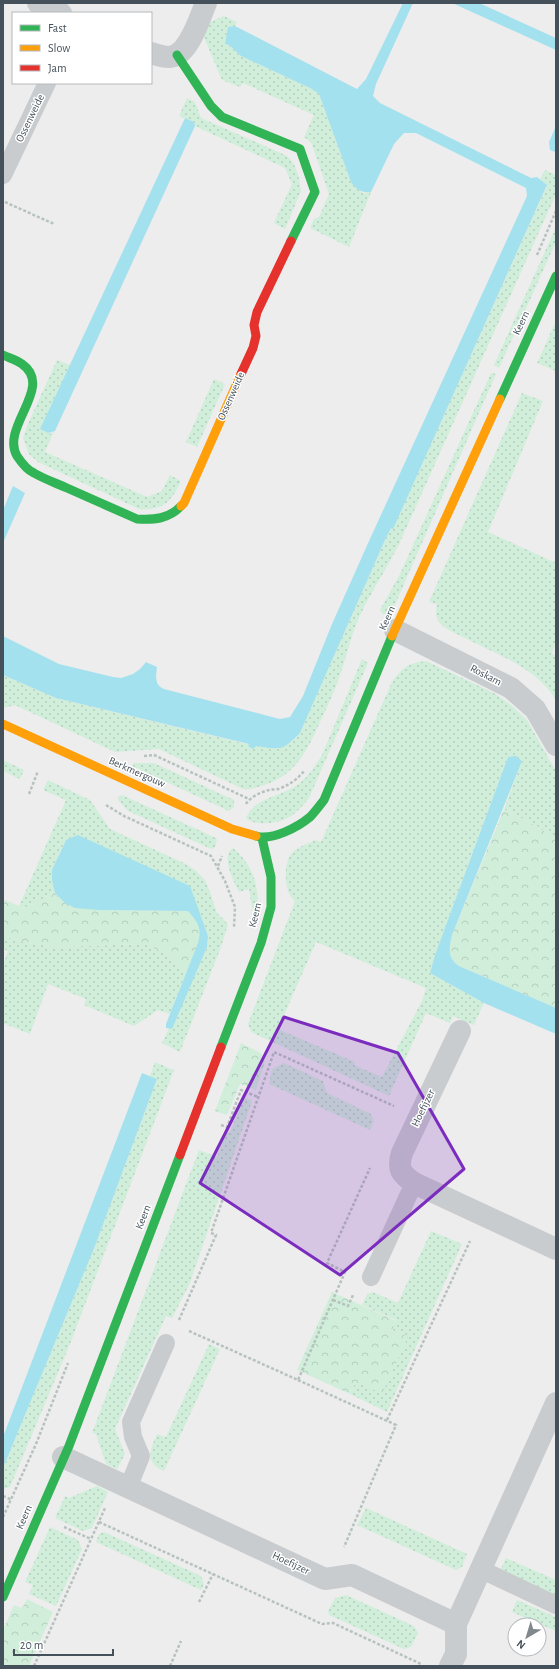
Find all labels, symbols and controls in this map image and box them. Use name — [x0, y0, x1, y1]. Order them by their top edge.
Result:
legend — [12, 12, 152, 84]
text: Fast — [48, 22, 67, 34]
text: Slow — [48, 42, 70, 54]
text: Jam — [48, 62, 67, 74]
street label: Ossenweide — [14, 92, 46, 144]
street label: Keern — [511, 309, 531, 337]
street label: Ossenweide — [216, 370, 246, 422]
street label: Keern — [377, 604, 397, 632]
street label: Roskam — [468, 662, 504, 688]
street label: Berkmergouw — [107, 755, 167, 790]
street label: Keern — [247, 901, 263, 929]
street label: Hoefijzer — [409, 1087, 437, 1128]
street label: Keern — [133, 1203, 153, 1231]
street label: Keern — [14, 1503, 34, 1531]
street label: Hoefijzer — [271, 1550, 312, 1577]
north arrow — [507, 1617, 547, 1657]
scale bar — [14, 1631, 113, 1657]
text: N — [515, 1638, 528, 1651]
text: 20 m — [20, 1639, 43, 1651]

